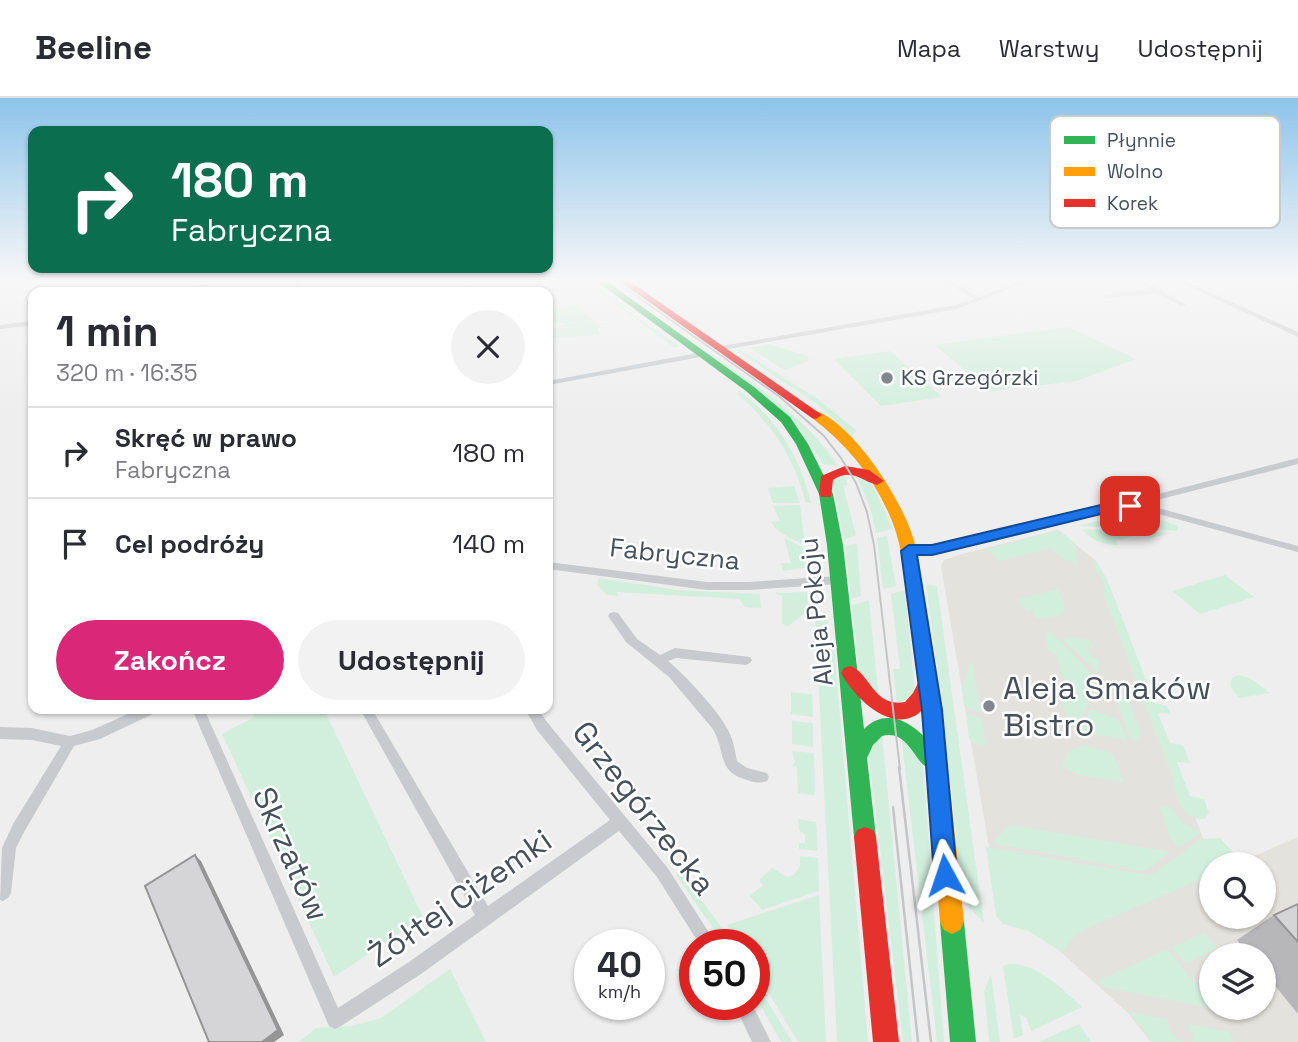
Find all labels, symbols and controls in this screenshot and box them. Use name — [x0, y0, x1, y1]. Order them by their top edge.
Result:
text: Beeline — [35, 27, 152, 69]
text: Mapa — [897, 33, 961, 64]
text: Warstwy — [999, 33, 1100, 64]
text: Udostępnij — [1138, 33, 1263, 64]
legend — [1050, 116, 1280, 228]
text: Płynnie — [1107, 128, 1176, 153]
text: 180 m — [171, 149, 309, 211]
icon: right — [56, 154, 147, 245]
text: Wolno — [1107, 159, 1163, 184]
text: Korek — [1107, 191, 1158, 216]
text: Fabryczna — [171, 210, 332, 250]
text: 1 min — [56, 305, 159, 358]
button: close — [451, 310, 525, 384]
text: 320 m · 16:35 — [56, 358, 198, 388]
place label: KS Grzegórzki — [901, 364, 1039, 391]
marker: KS Grzegórzki — [879, 370, 895, 386]
text: Skręć w prawo — [115, 421, 297, 455]
icon: right — [56, 434, 94, 472]
text: 180 m — [452, 436, 525, 470]
text: Fabryczna — [115, 455, 231, 485]
pin — [1100, 476, 1160, 536]
icon: arrive — [1111, 487, 1149, 525]
icon: arrive — [56, 525, 94, 563]
text: Cel podróży — [115, 527, 264, 561]
text: 140 m — [452, 527, 525, 561]
street label: Fabryczna — [608, 530, 742, 578]
street label: Aleja Pokoju — [791, 536, 841, 688]
button: Zakończ — [56, 620, 284, 700]
button: Udostępnij — [298, 620, 525, 700]
place label: Aleja Smaków Bistro — [1003, 668, 1211, 745]
marker: Aleja Smaków Bistro — [981, 698, 997, 714]
street label: Grzegórzecka — [564, 713, 724, 903]
street label: Skrzatów — [244, 781, 338, 927]
street label: Żółtej Ciżemki — [361, 820, 559, 976]
position arrow — [908, 838, 982, 912]
map controls — [1199, 852, 1276, 1020]
button: search — [1199, 852, 1276, 929]
speed limit sign: 50 — [679, 929, 770, 1020]
text: 40 — [597, 943, 642, 987]
button: layers — [1199, 943, 1276, 1020]
text: km/h — [598, 980, 641, 1003]

